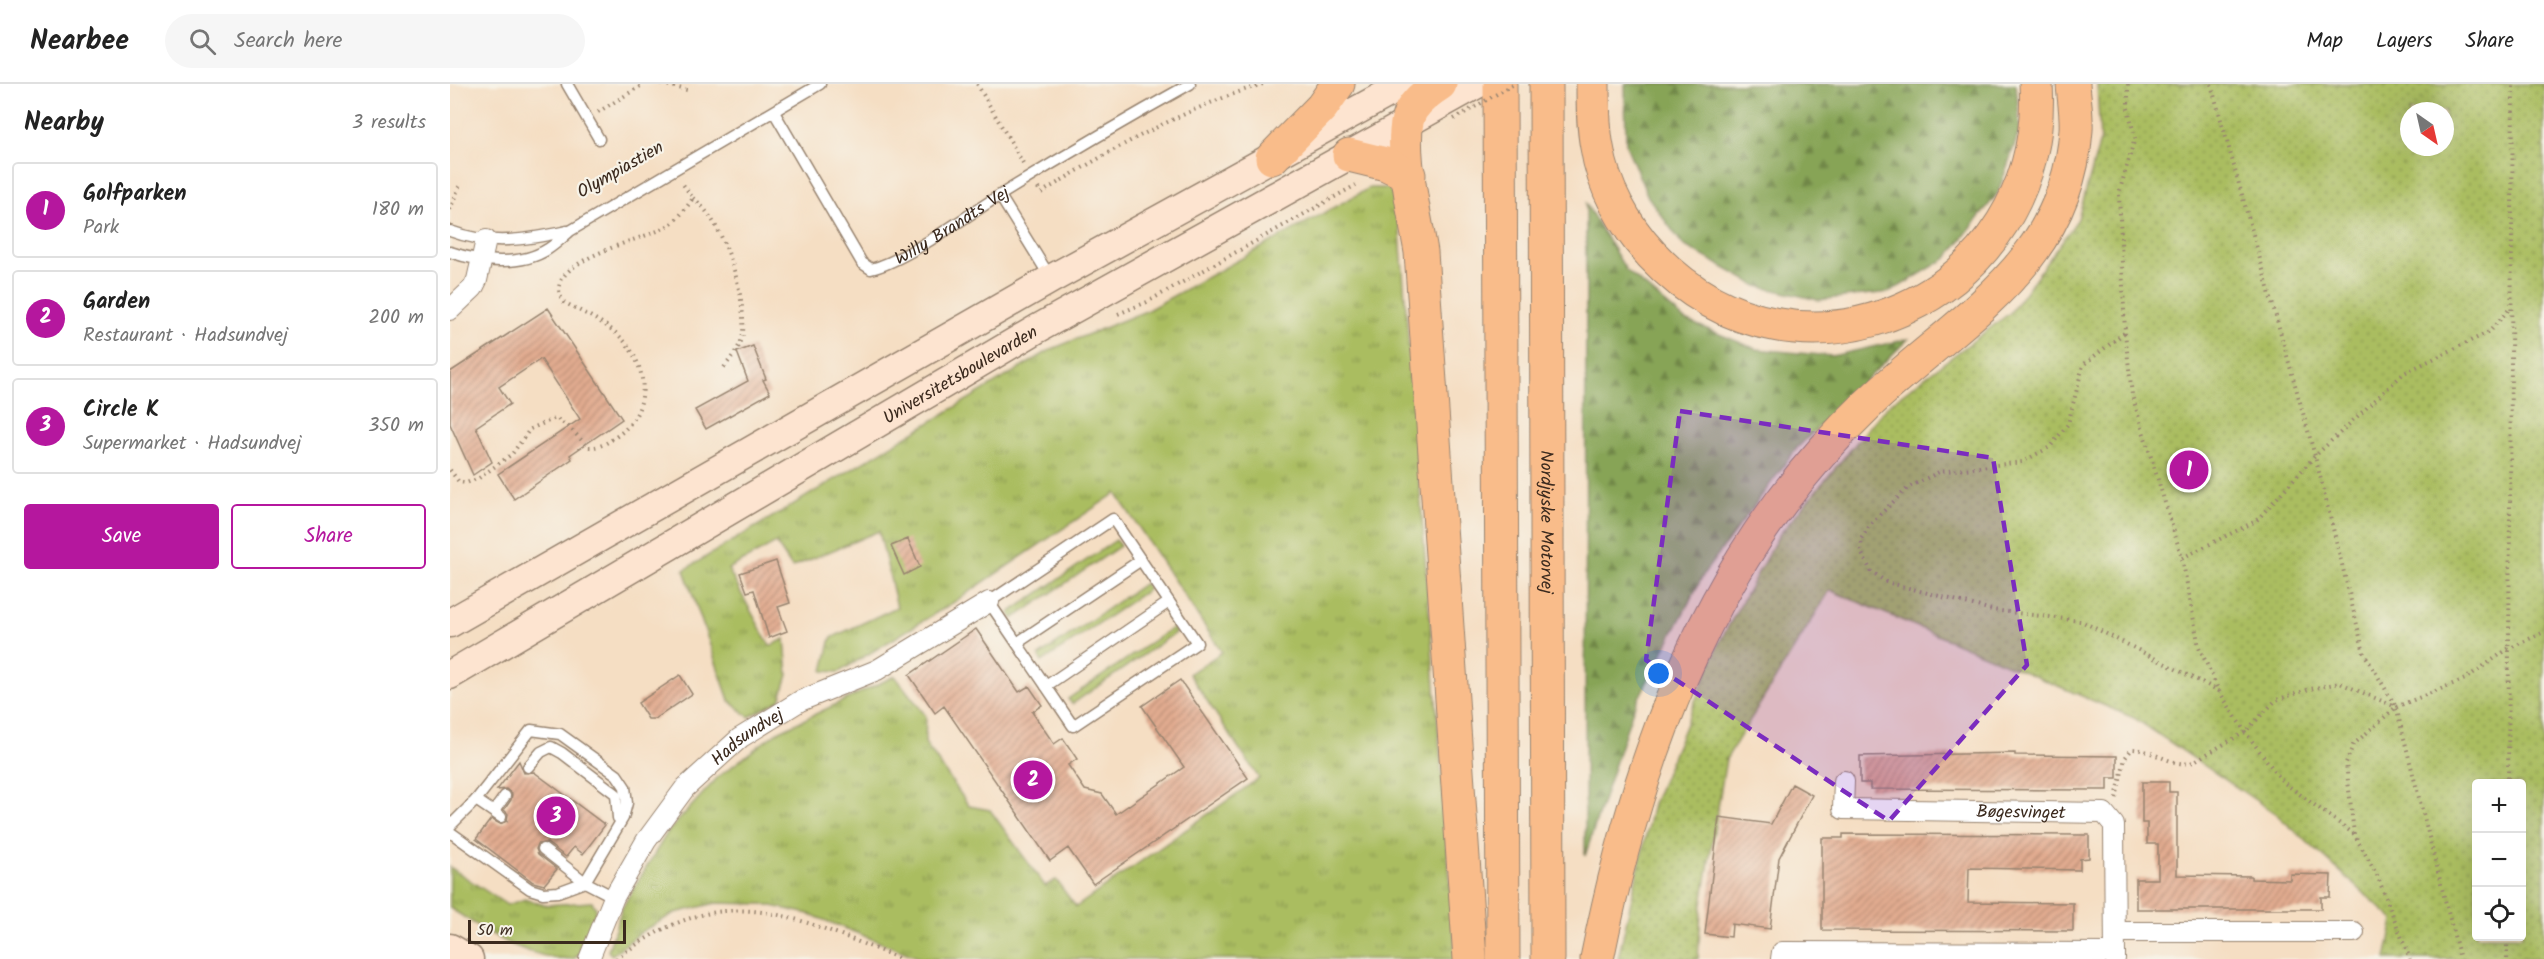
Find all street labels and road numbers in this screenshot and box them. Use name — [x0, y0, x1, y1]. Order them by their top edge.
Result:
street label: Olympiastien — [572, 134, 670, 207]
street label: Willy Brandts Vej — [890, 179, 1017, 274]
street label: Universitetsboulevarden — [878, 319, 1044, 433]
street label: Nordjyske Motorvej — [1531, 450, 1560, 595]
street label: Hadsundvej — [705, 701, 791, 774]
street label: Bøgesvinget — [1976, 798, 2067, 828]

